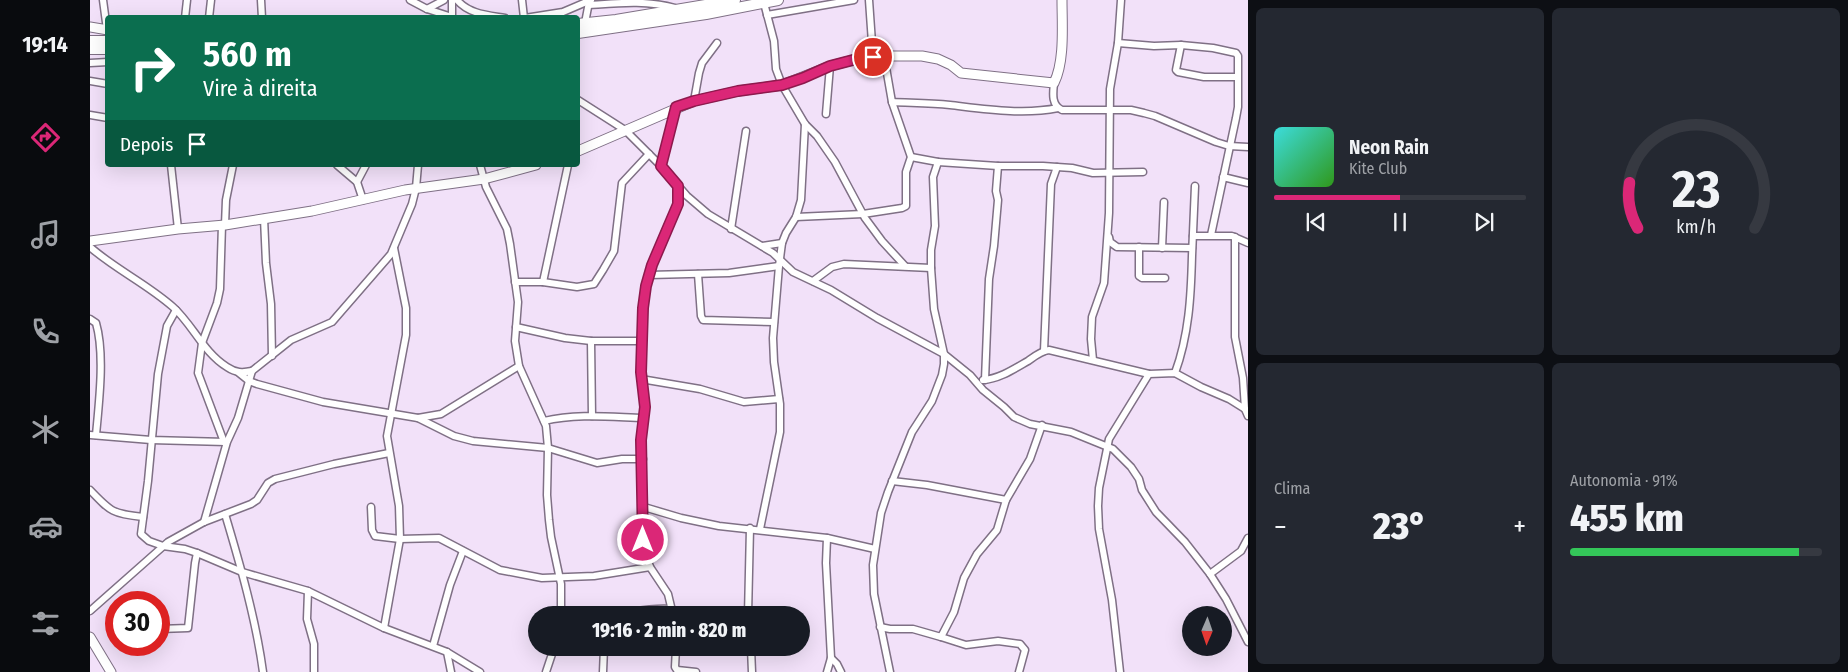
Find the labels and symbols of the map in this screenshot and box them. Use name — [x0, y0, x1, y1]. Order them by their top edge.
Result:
pin — [852, 36, 894, 78]
position arrow — [616, 513, 668, 565]
speed limit sign: 30 — [105, 591, 170, 656]
north arrow — [1182, 606, 1232, 656]

